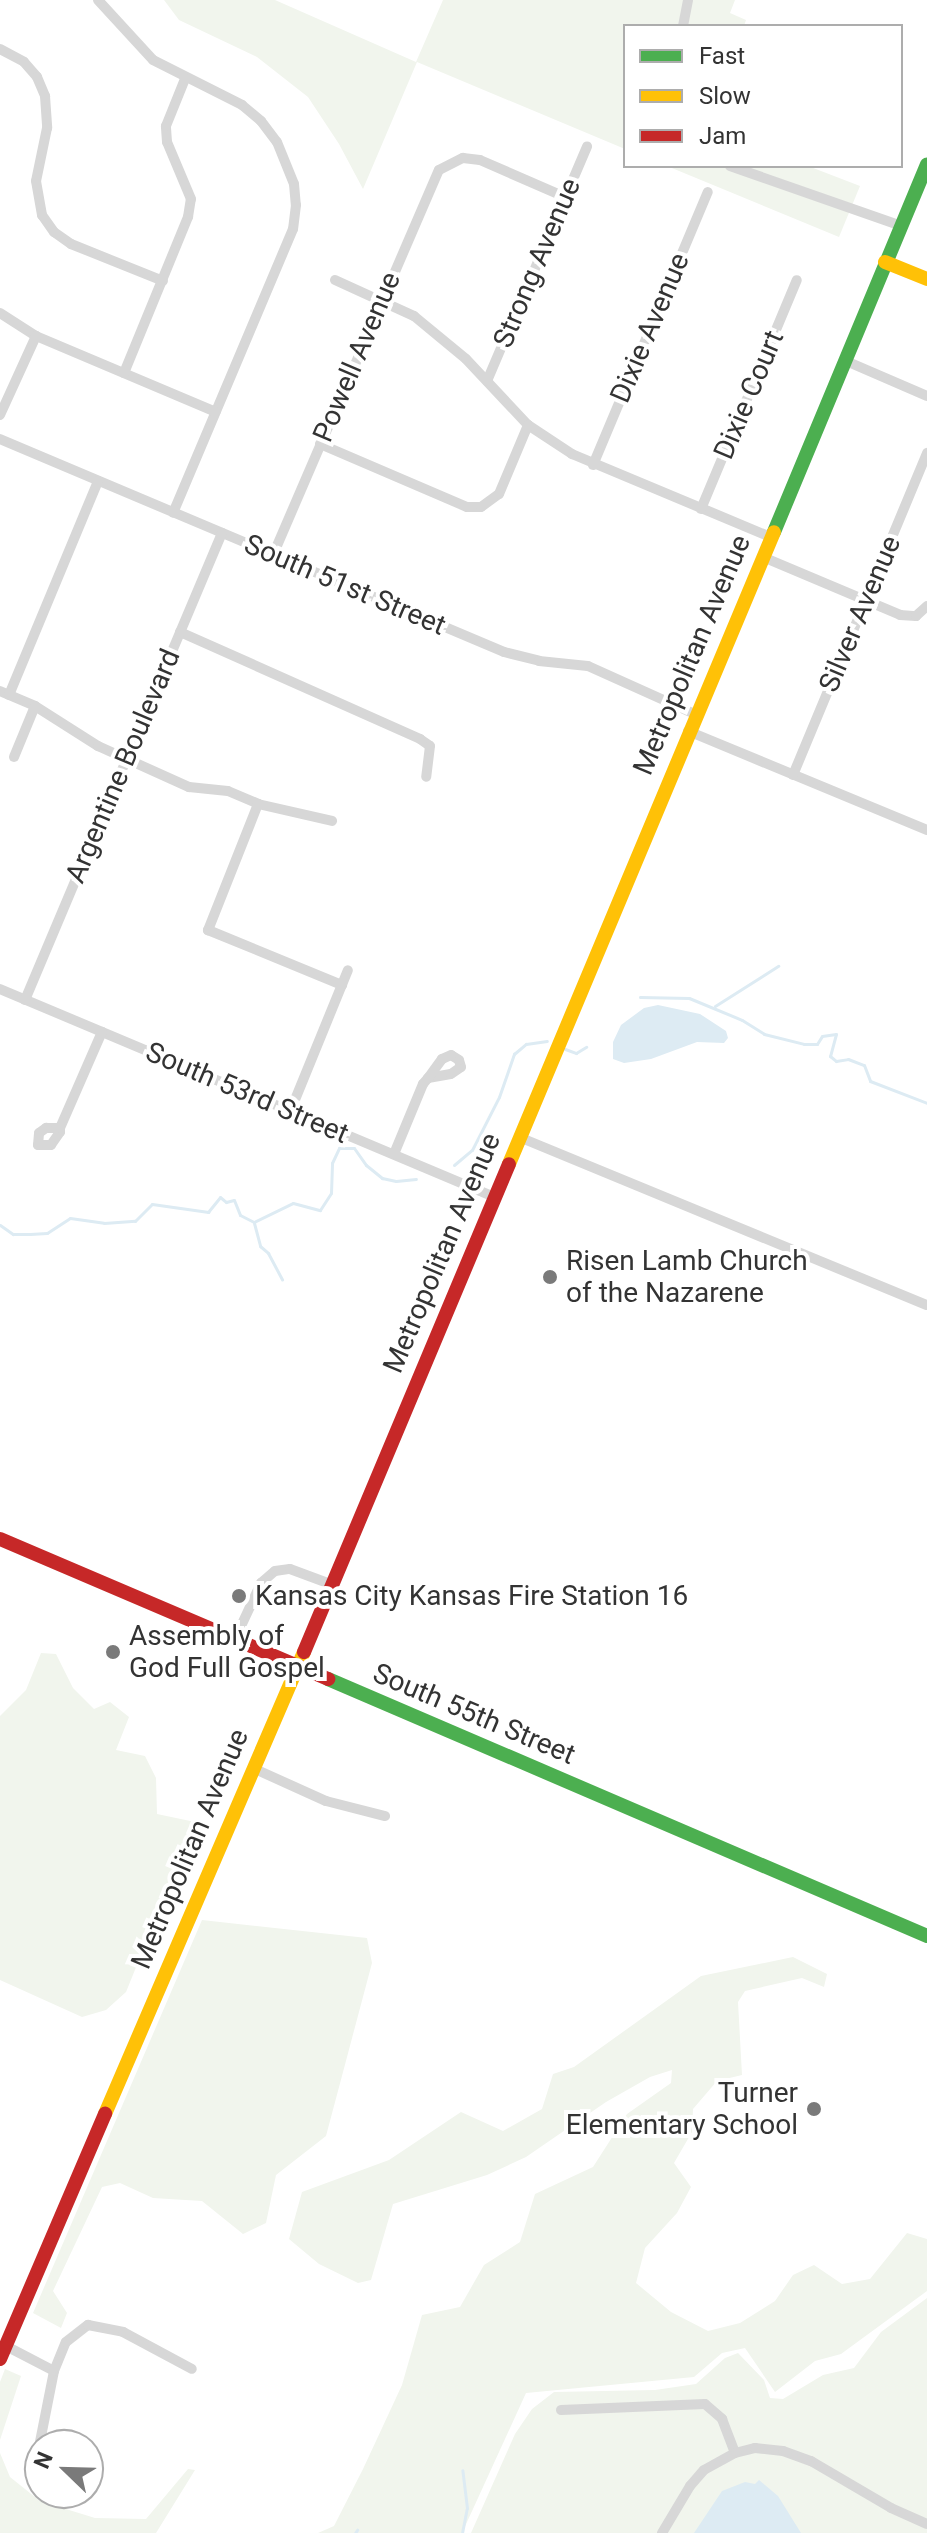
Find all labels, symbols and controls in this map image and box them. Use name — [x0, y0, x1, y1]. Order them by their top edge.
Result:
legend — [623, 24, 903, 168]
text: Fast — [699, 42, 745, 70]
text: Slow — [699, 82, 751, 110]
text: Jam — [699, 122, 746, 150]
street label: Strong Avenue — [486, 173, 588, 353]
street label: Dixie Avenue — [603, 248, 697, 408]
street label: Powell Avenue — [306, 267, 408, 447]
street label: Dixie Court — [707, 326, 791, 464]
street label: South 51st Street — [239, 527, 451, 643]
street label: Metropolitan Avenue — [626, 530, 758, 780]
street label: Silver Avenue — [812, 531, 908, 697]
street label: Argentine Boulevard — [59, 644, 187, 888]
street label: South 53rd Street — [141, 1035, 353, 1151]
street label: Metropolitan Avenue — [376, 1128, 508, 1378]
place label: Risen Lamb Church of the Nazarene — [566, 1244, 808, 1310]
marker: Risen Lamb Church of the Nazarene — [541, 1268, 559, 1286]
place label: Kansas City Kansas Fire Station 16 — [255, 1579, 688, 1613]
marker: Kansas City Kansas Fire Station 16 — [230, 1587, 248, 1605]
place label: Assembly of God Full Gospel — [129, 1619, 325, 1685]
marker: Assembly of God Full Gospel — [104, 1643, 122, 1661]
street label: South 55th Street — [368, 1656, 580, 1772]
street label: Metropolitan Avenue — [124, 1724, 256, 1974]
place label: Turner Elementary School — [566, 2076, 798, 2142]
marker: Turner Elementary School — [805, 2100, 823, 2118]
north arrow — [24, 2429, 104, 2509]
text: N — [29, 2448, 58, 2472]

